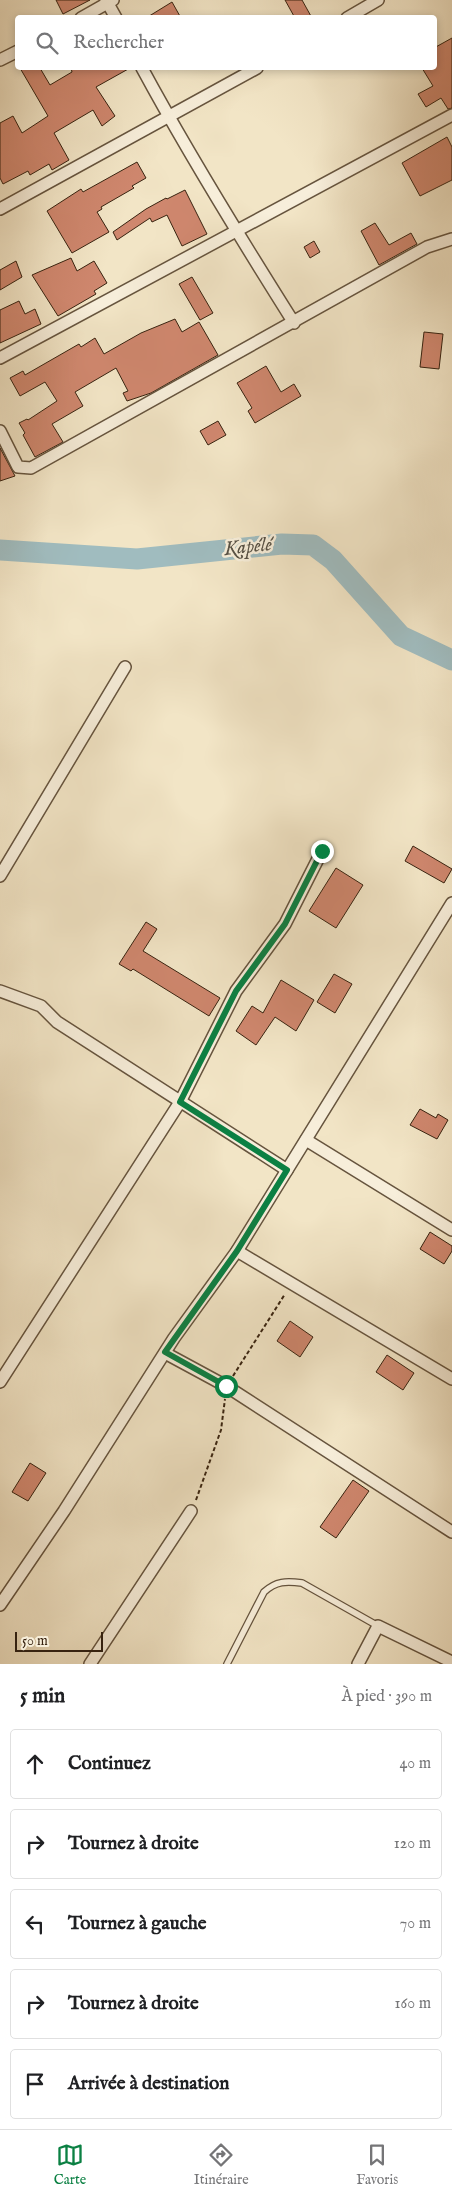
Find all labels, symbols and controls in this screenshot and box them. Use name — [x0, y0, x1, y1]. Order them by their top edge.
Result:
search box — [15, 15, 437, 70]
icon: search — [33, 29, 61, 57]
text: Rechercher — [73, 31, 164, 55]
water label: Kapélé — [222, 532, 277, 562]
route end — [311, 840, 334, 863]
route start — [215, 1375, 238, 1398]
scale bar — [15, 1629, 102, 1652]
text: 50 m — [22, 1632, 48, 1650]
text: 5 min — [20, 1683, 65, 1710]
text: À pied · 390 m — [342, 1687, 432, 1707]
icon: ahead — [21, 1750, 49, 1778]
text: Continuez — [68, 1752, 151, 1776]
text: 40 m — [399, 1754, 431, 1774]
icon: right — [21, 1830, 49, 1858]
text: Tournez à droite — [68, 1832, 199, 1856]
text: 120 m — [394, 1834, 431, 1854]
icon: left — [21, 1910, 49, 1938]
text: Tournez à gauche — [68, 1912, 207, 1936]
text: 70 m — [400, 1914, 431, 1934]
icon: right — [21, 1990, 49, 2018]
text: Tournez à droite — [68, 1992, 199, 2016]
text: 160 m — [395, 1994, 431, 2014]
icon: arrive — [21, 2070, 49, 2098]
text: Arrivée à destination — [68, 2072, 229, 2096]
tab: Carte — [54, 2141, 86, 2189]
tab: Itinéraire — [194, 2141, 249, 2189]
tab: Favoris — [356, 2141, 398, 2189]

